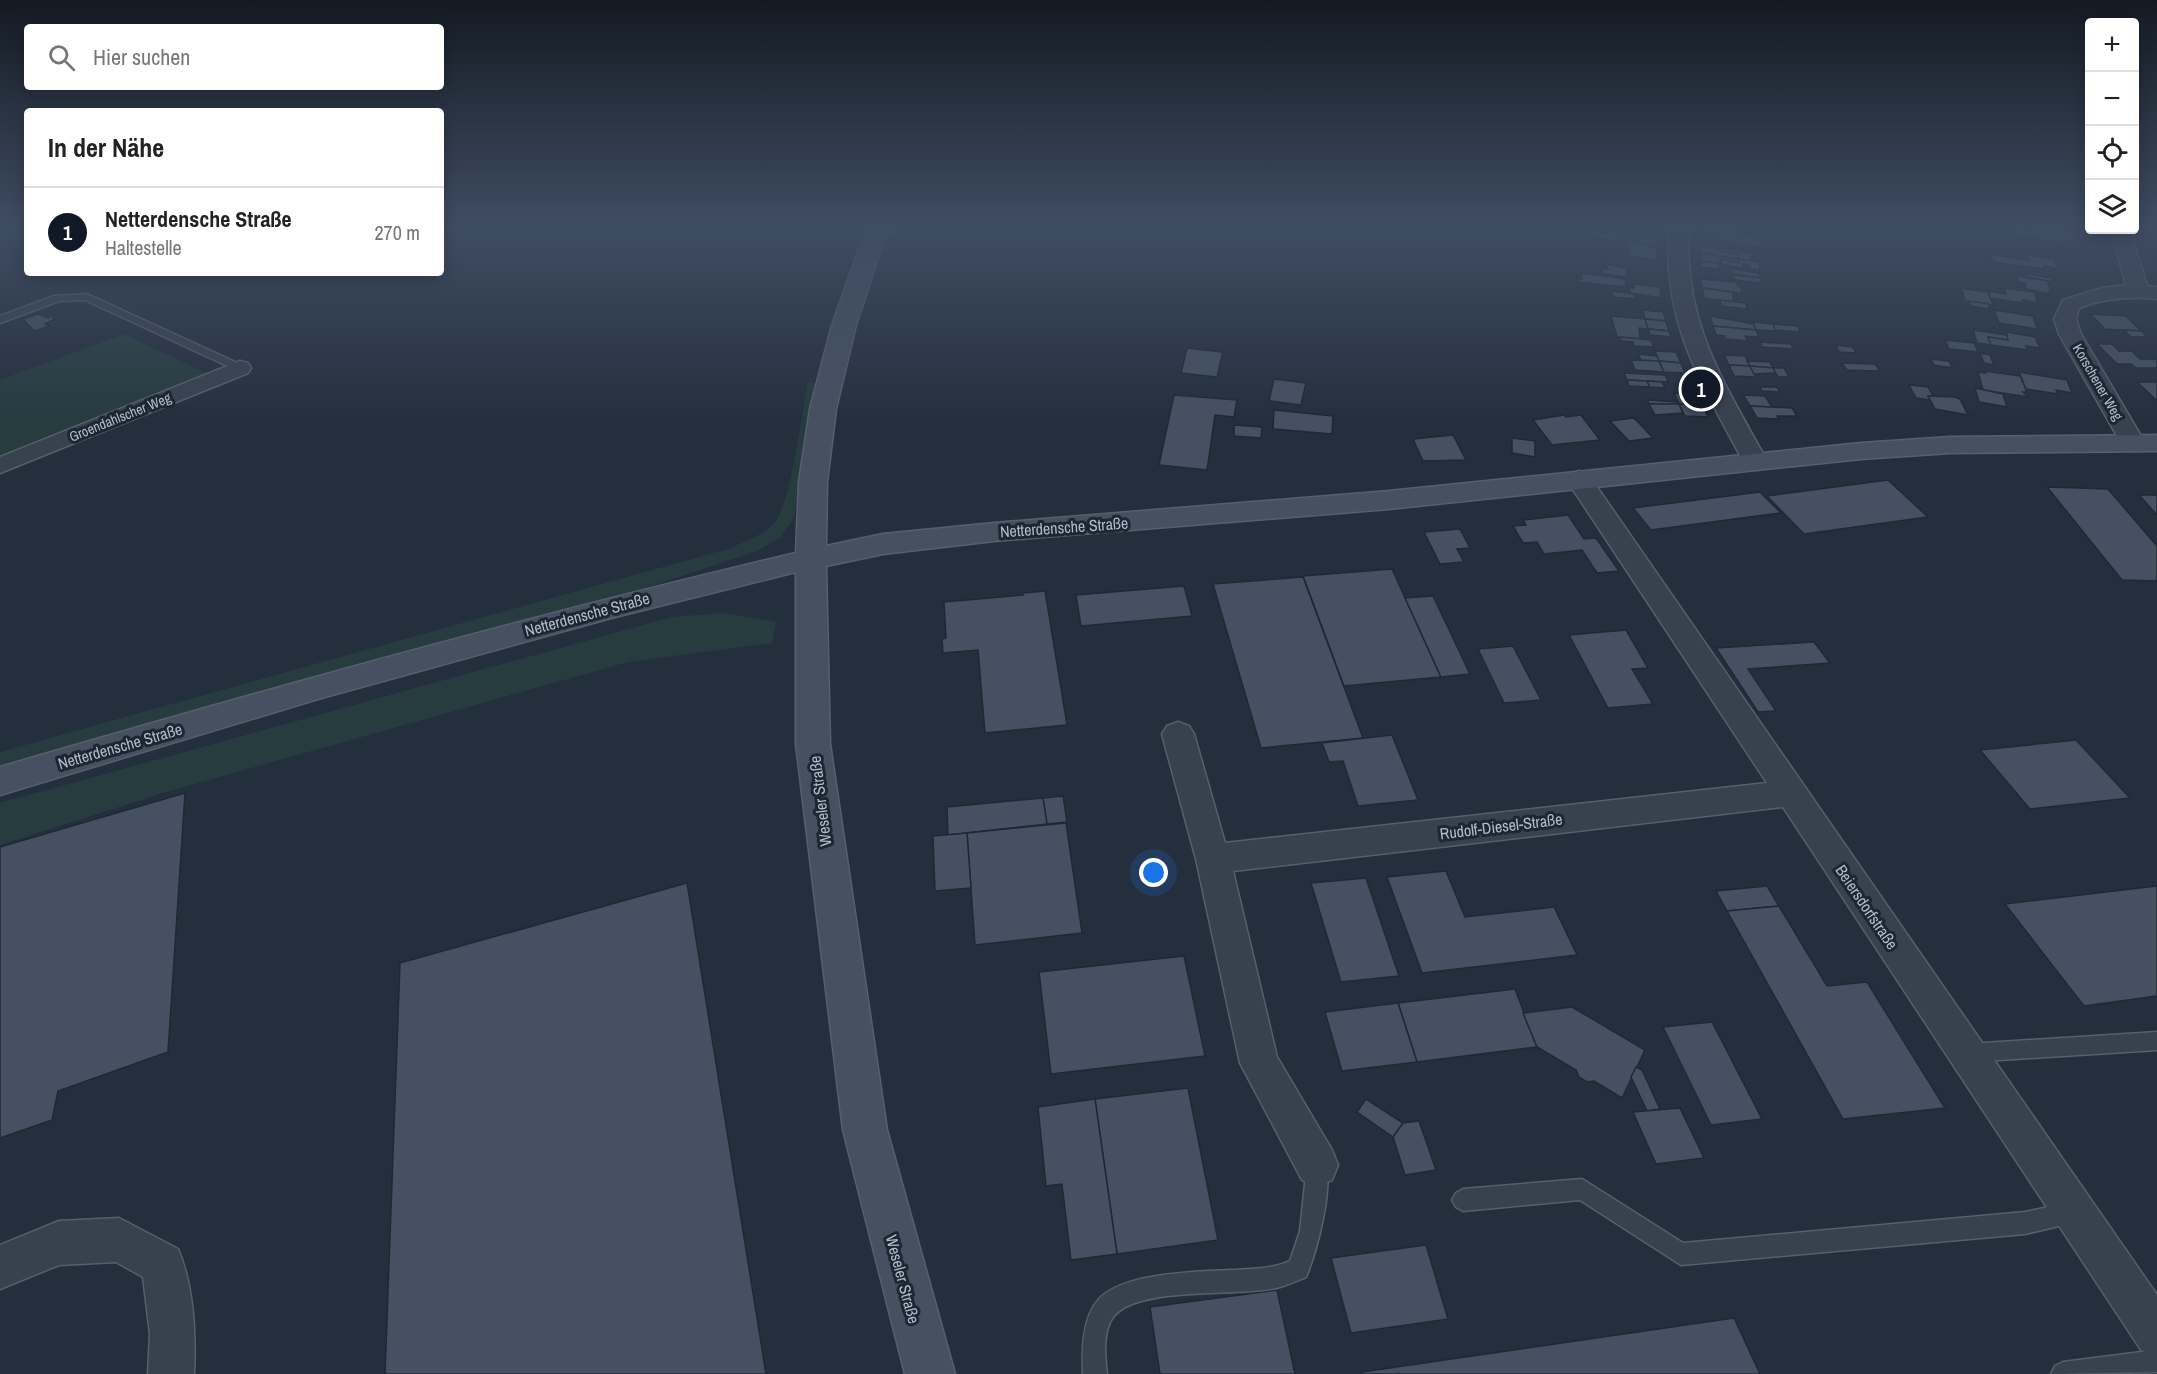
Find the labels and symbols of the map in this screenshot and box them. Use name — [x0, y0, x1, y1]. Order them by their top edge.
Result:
street label: Korschener Weg — [2069, 341, 2127, 424]
pin: 1 — [1682, 366, 1720, 412]
street label: Groendahlscher Weg — [66, 388, 174, 446]
street label: Netterdensche Straße — [999, 512, 1129, 542]
street label: Netterdensche Straße — [522, 587, 652, 641]
street label: Netterdensche Straße — [55, 718, 185, 774]
street label: Weseler Straße — [804, 755, 836, 847]
street label: Rudolf-Diesel-Straße — [1439, 808, 1563, 844]
your location — [1139, 858, 1168, 887]
street label: Beiersdorfstraße — [1831, 860, 1903, 954]
street label: Weseler Straße — [881, 1232, 925, 1326]

